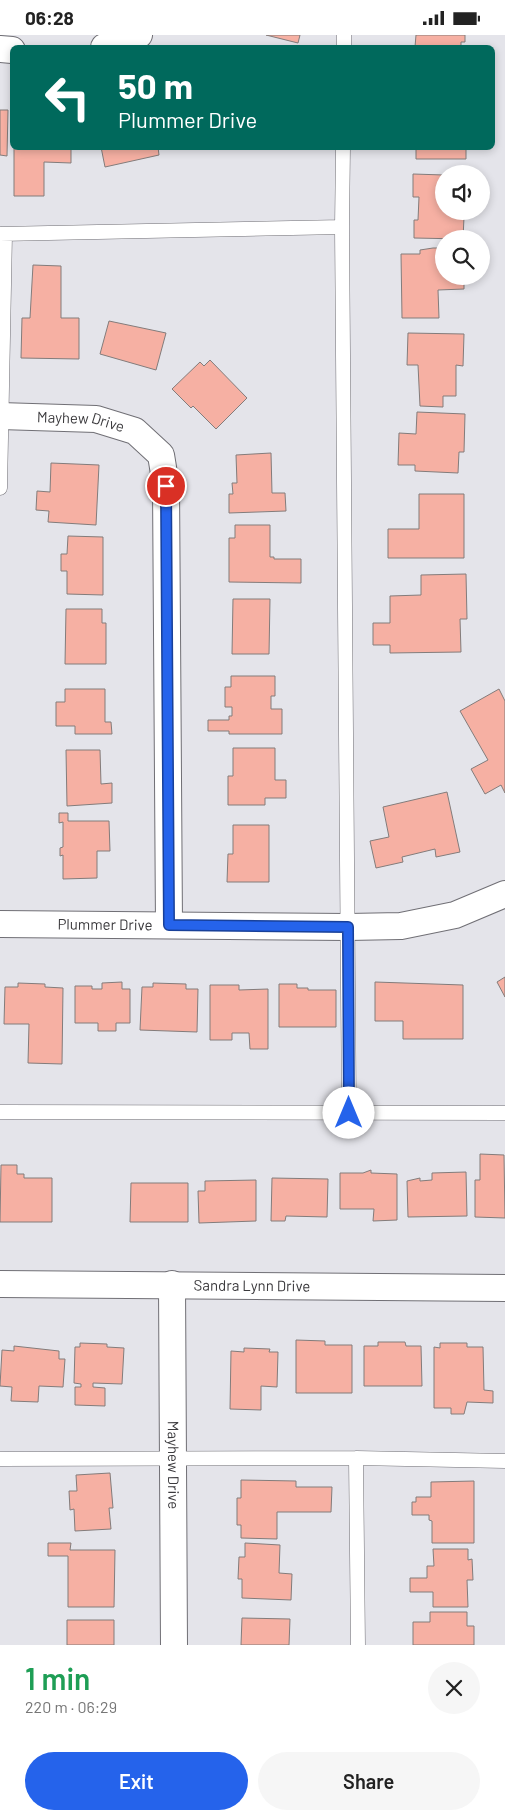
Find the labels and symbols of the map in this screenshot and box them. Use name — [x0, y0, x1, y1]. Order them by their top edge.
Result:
street label: Mayhew Drive — [37, 407, 127, 435]
pin — [145, 465, 187, 507]
street label: Plummer Drive — [57, 914, 153, 933]
position arrow — [322, 1086, 374, 1138]
street label: Sandra Lynn Drive — [194, 1276, 310, 1294]
street label: Mayhew Drive — [165, 1421, 183, 1509]

